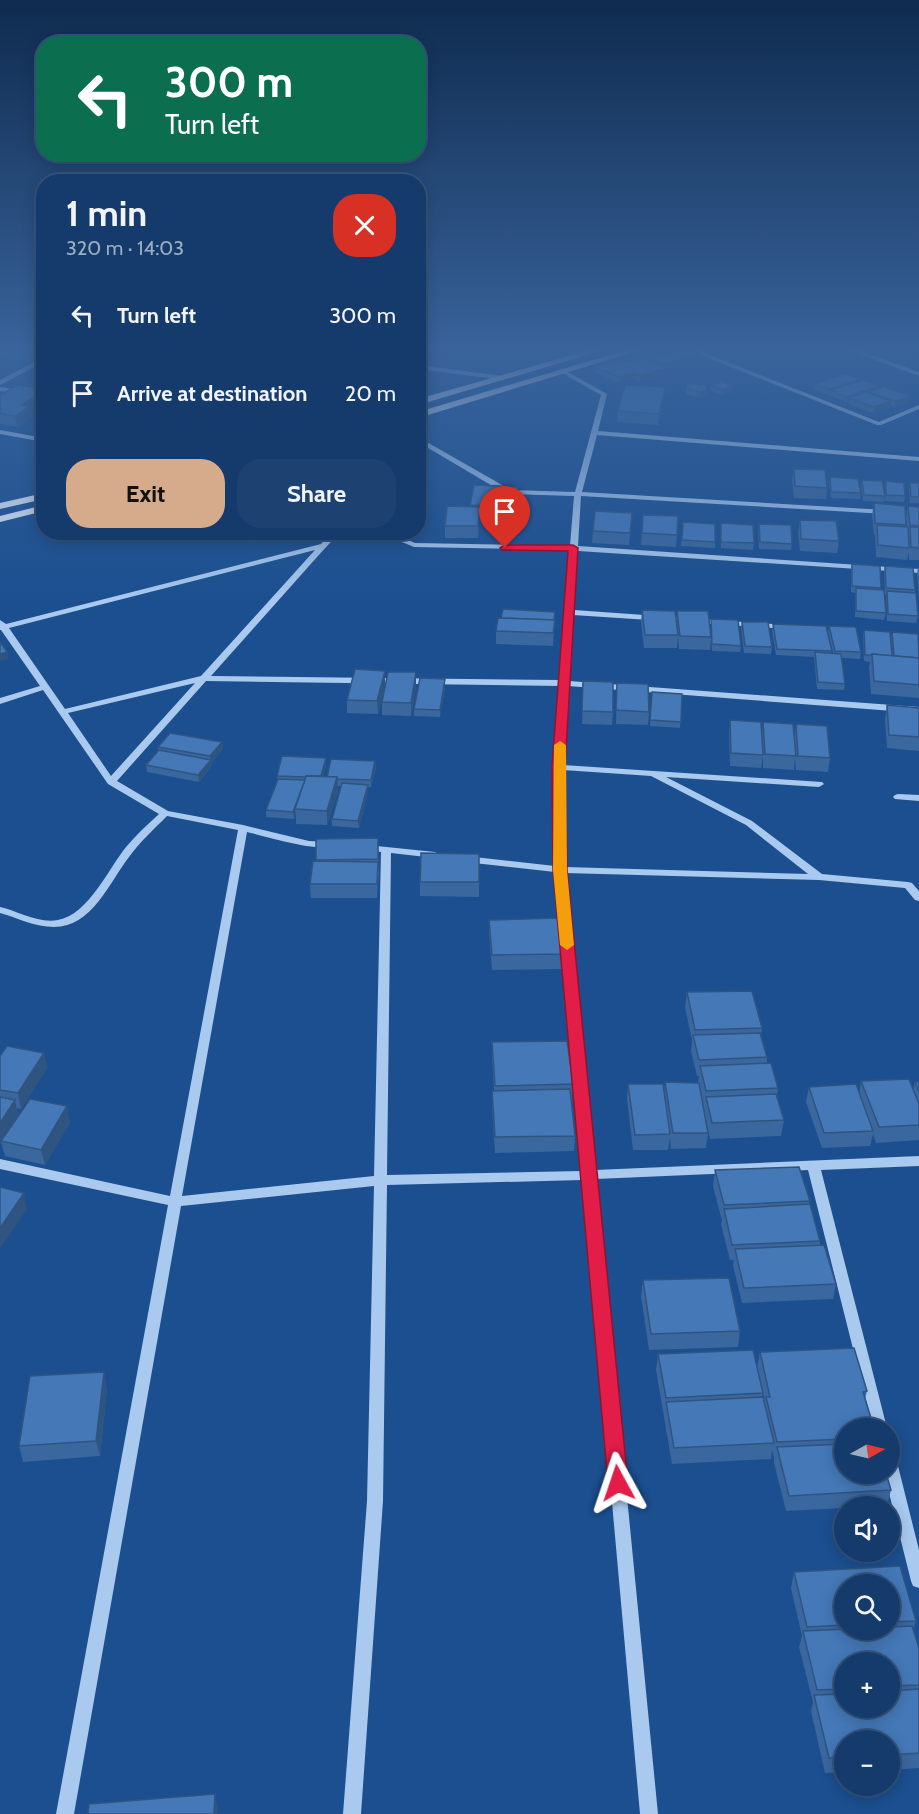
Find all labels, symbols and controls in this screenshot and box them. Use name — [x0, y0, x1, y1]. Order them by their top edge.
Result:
text: 300 m — [165, 56, 293, 108]
icon: left — [66, 60, 144, 138]
text: Turn left — [165, 108, 259, 141]
text: 1 min — [66, 191, 147, 235]
button: close — [333, 194, 396, 257]
text: 320 m · 14:03 — [66, 236, 184, 260]
icon: left — [66, 299, 99, 332]
text: Turn left — [117, 302, 196, 329]
text: 300 m — [329, 302, 396, 329]
icon: arrive — [66, 377, 99, 410]
text: Arrive at destination — [117, 380, 307, 407]
text: 20 m — [345, 380, 396, 407]
button: Exit — [66, 459, 225, 528]
button: Share — [237, 459, 396, 528]
pin — [479, 486, 530, 548]
icon: arrive — [488, 495, 521, 528]
north arrow — [834, 1418, 900, 1484]
map controls — [834, 1418, 900, 1796]
position arrow — [586, 1451, 650, 1515]
button: sound — [834, 1496, 900, 1562]
button: search — [834, 1574, 900, 1640]
button: + — [834, 1652, 900, 1718]
button: − — [834, 1730, 900, 1796]

